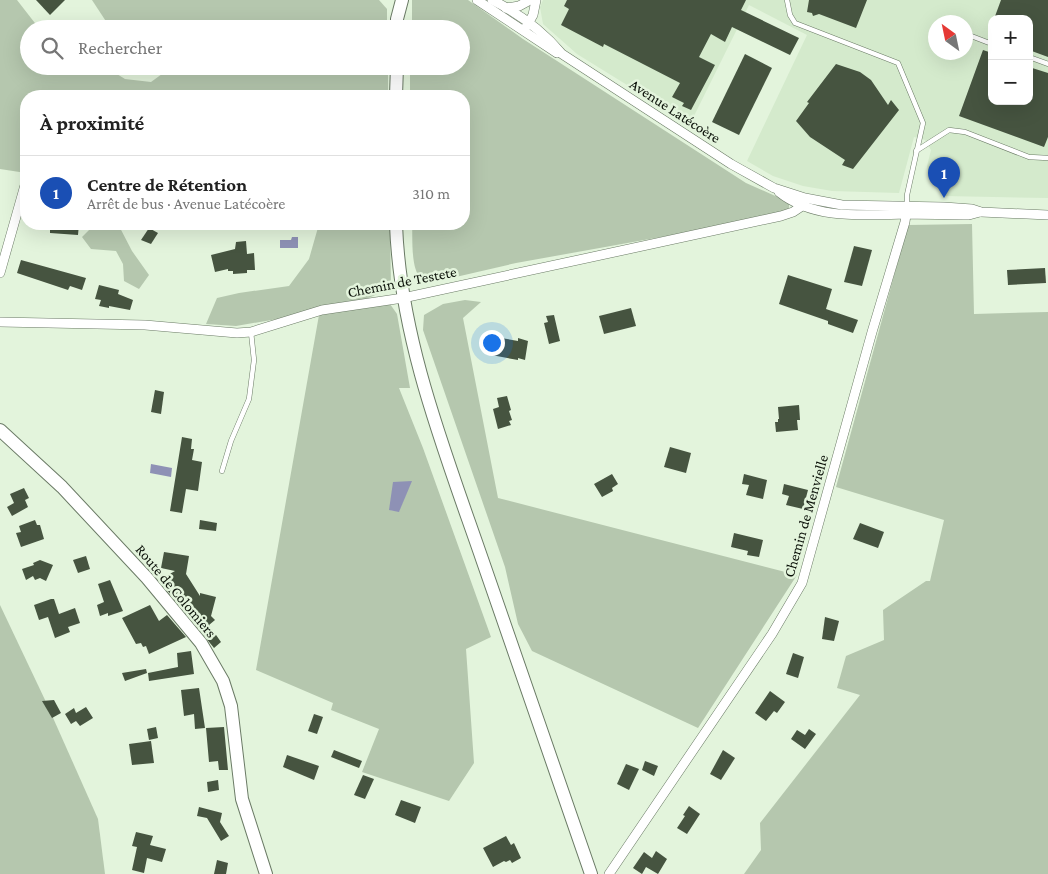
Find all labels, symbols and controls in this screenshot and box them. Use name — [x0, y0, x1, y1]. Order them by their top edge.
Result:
north arrow — [928, 15, 973, 60]
map controls — [988, 15, 1033, 105]
button: + — [988, 15, 1033, 60]
search box — [20, 20, 470, 75]
icon: search — [38, 34, 66, 62]
text: Rechercher — [78, 37, 162, 58]
button: − — [988, 60, 1033, 105]
street label: Avenue Latécoère — [627, 76, 724, 146]
text: À proximité — [40, 111, 144, 135]
pin: 1 — [928, 157, 960, 198]
text: Centre de Rétention — [87, 174, 247, 195]
text: 1 — [53, 185, 59, 202]
text: 310 m — [412, 185, 450, 202]
text: Arrêt de bus · Avenue Latécoère — [87, 195, 285, 212]
street label: Chemin de Testete — [346, 264, 458, 300]
your location — [479, 330, 505, 356]
street label: Chemin de Menvielle — [781, 453, 831, 579]
street label: Route de Colomiers — [132, 541, 220, 641]

